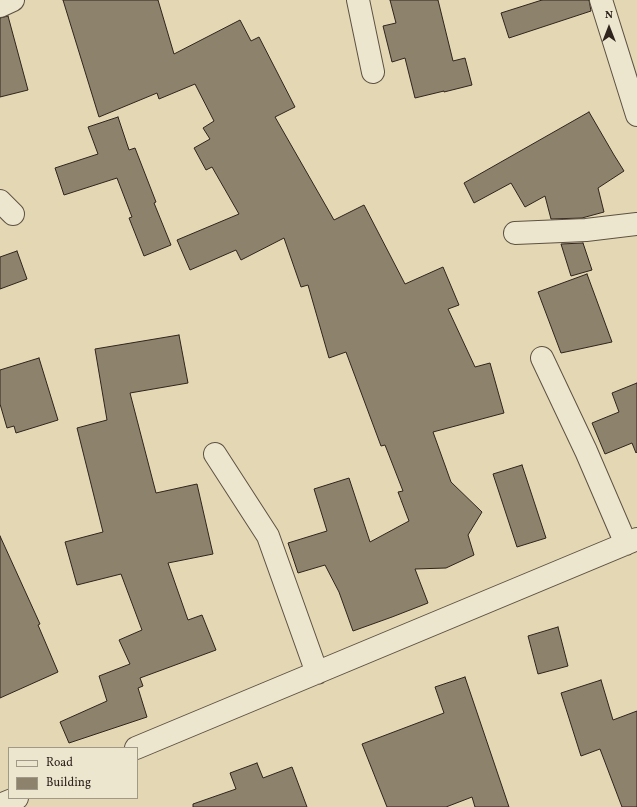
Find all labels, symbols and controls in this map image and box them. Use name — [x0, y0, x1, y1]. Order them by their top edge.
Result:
north arrow — [589, 8, 629, 48]
text: N — [605, 8, 613, 23]
legend — [8, 747, 138, 799]
text: Road — [46, 755, 73, 771]
text: Building — [46, 775, 91, 791]

